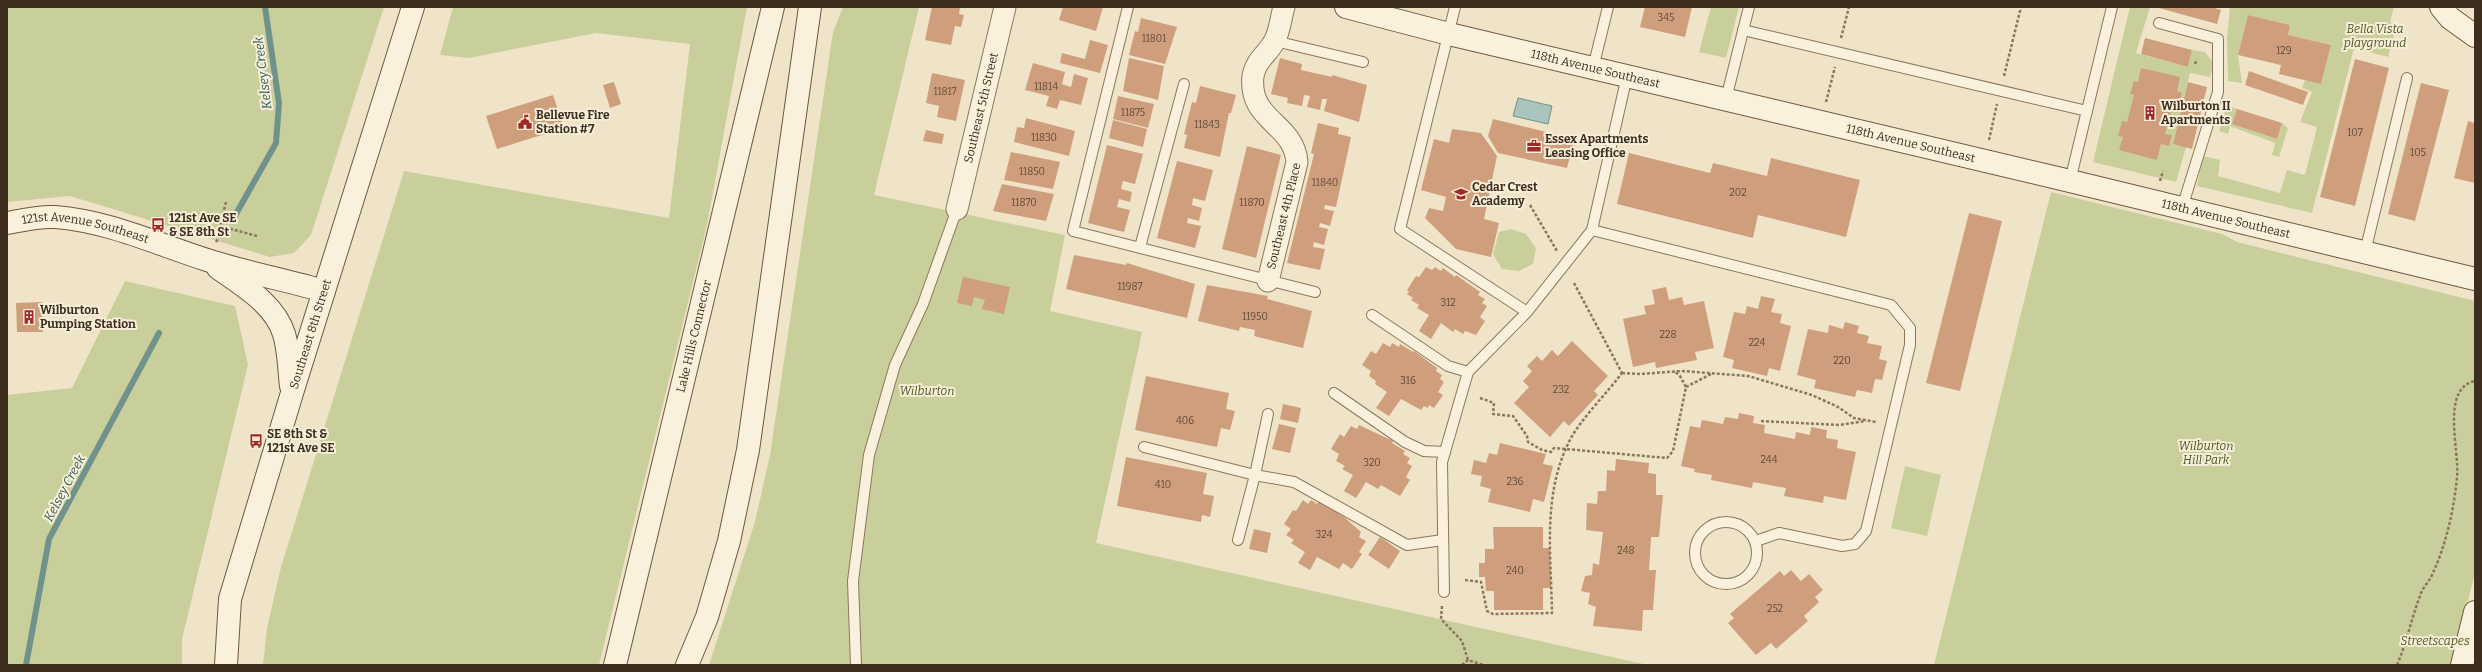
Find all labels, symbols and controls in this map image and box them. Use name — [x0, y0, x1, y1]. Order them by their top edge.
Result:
house number: 345 — [1658, 12, 1674, 24]
park label: Bella Vista playground — [2343, 22, 2406, 50]
house number: 11801 — [1142, 33, 1166, 45]
water label: Kelsey Creek — [250, 35, 274, 110]
house number: 129 — [2276, 45, 2292, 57]
street label: 118th Avenue Southeast — [1530, 47, 1662, 91]
street label: Southeast 5th Street — [961, 50, 1001, 165]
house number: 11814 — [1034, 81, 1058, 93]
house number: 11817 — [933, 86, 957, 98]
place label: Wilburton II Apartments — [2161, 99, 2231, 127]
building icon: Wilburton II Apartments — [2142, 105, 2158, 121]
house number: 11875 — [1121, 107, 1145, 119]
place label: Bellevue Fire Station #7 — [536, 108, 610, 136]
public building icon: Bellevue Fire Station #7 — [517, 114, 533, 130]
house number: 11843 — [1194, 119, 1220, 131]
street label: 118th Avenue Southeast — [1845, 121, 1977, 165]
house number: 107 — [2347, 127, 2363, 139]
house number: 11830 — [1031, 132, 1057, 144]
place label: Essex Apartments Leasing Office — [1545, 132, 1648, 160]
office icon: Essex Apartments Leasing Office — [1526, 138, 1542, 154]
house number: 105 — [2410, 147, 2426, 159]
street label: Southeast 4th Place — [1264, 161, 1304, 271]
house number: 11850 — [1019, 166, 1045, 178]
house number: 11840 — [1312, 177, 1338, 189]
place label: Cedar Crest Academy — [1472, 180, 1538, 208]
school or university icon: Cedar Crest Academy — [1453, 186, 1469, 202]
house number: 202 — [1729, 187, 1747, 199]
street label: 118th Avenue Southeast — [2160, 196, 2292, 241]
house number: 11870 — [1011, 197, 1037, 209]
house number: 11870 — [1239, 197, 1265, 209]
street label: 121st Avenue Southeast — [21, 210, 151, 246]
place label: 121st Ave SE & SE 8th St — [169, 211, 237, 239]
bus stop icon: 121st Ave SE & SE 8th St — [150, 217, 166, 233]
street label: Southeast 8th Street — [287, 277, 334, 391]
street label: Lake Hills Connector — [674, 278, 714, 394]
house number: 11987 — [1117, 281, 1143, 293]
house number: 312 — [1440, 297, 1456, 309]
place label: Wilburton Pumping Station — [40, 303, 136, 331]
building icon: Wilburton Pumping Station — [21, 309, 37, 325]
house number: 11950 — [1242, 311, 1268, 323]
house number: 228 — [1660, 329, 1676, 341]
house number: 224 — [1749, 337, 1766, 349]
house number: 220 — [1833, 355, 1851, 367]
house number: 316 — [1400, 375, 1416, 387]
park label: Wilburton — [899, 384, 955, 398]
house number: 232 — [1553, 384, 1569, 396]
house number: 406 — [1176, 415, 1194, 427]
place label: SE 8th St & 121st Ave SE — [267, 427, 335, 455]
bus stop icon: SE 8th St & 121st Ave SE — [248, 433, 264, 449]
park label: Wilburton Hill Park — [2178, 439, 2234, 467]
water label: Kelsey Creek — [41, 452, 89, 524]
house number: 244 — [1760, 454, 1778, 466]
house number: 320 — [1363, 457, 1381, 469]
house number: 236 — [1506, 476, 1524, 488]
house number: 410 — [1155, 479, 1171, 491]
house number: 324 — [1316, 529, 1333, 541]
house number: 248 — [1617, 545, 1635, 557]
house number: 240 — [1506, 565, 1524, 577]
house number: 252 — [1767, 603, 1783, 615]
park label: Streetscapes — [2400, 634, 2470, 648]

